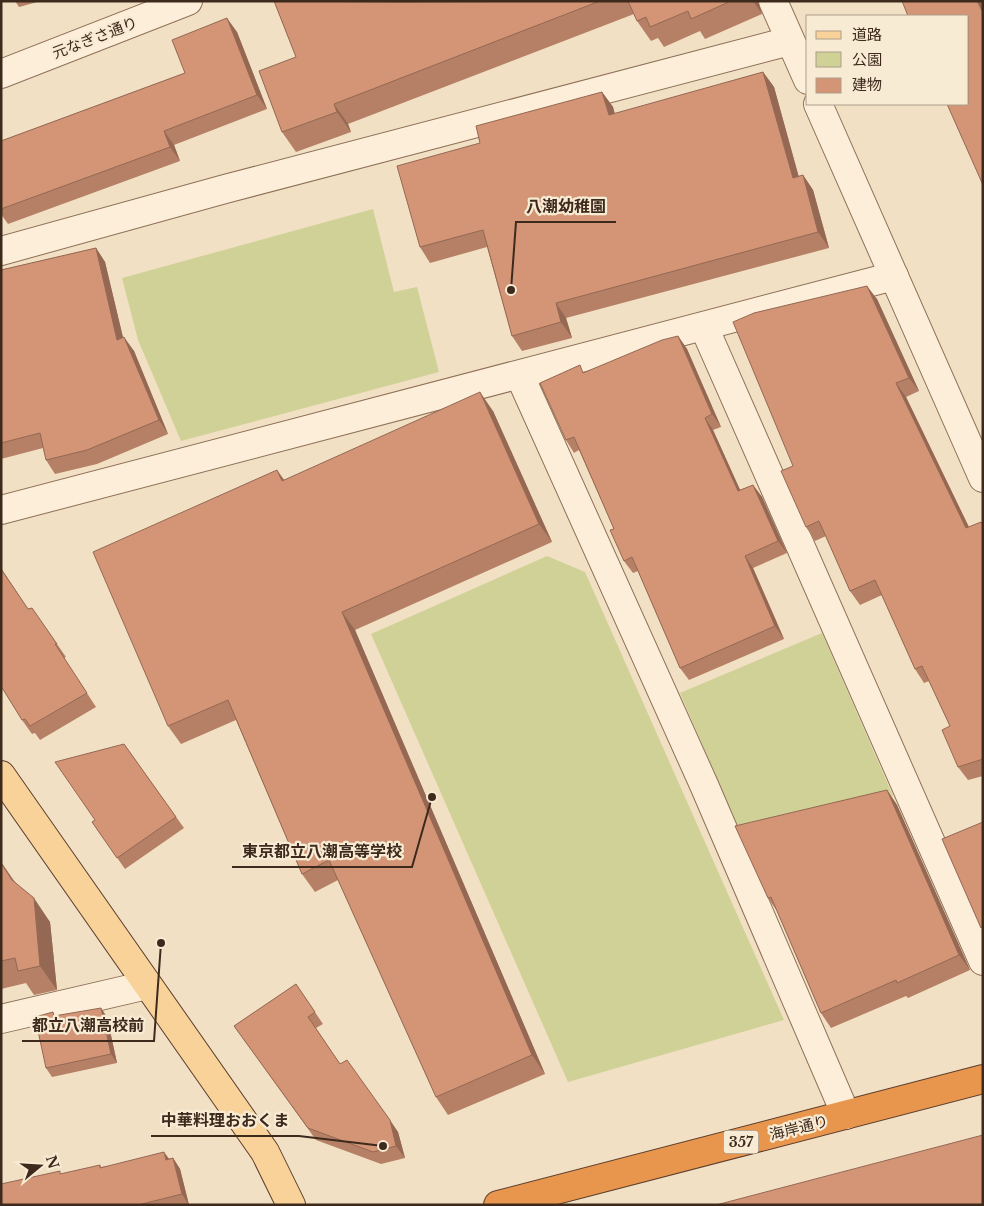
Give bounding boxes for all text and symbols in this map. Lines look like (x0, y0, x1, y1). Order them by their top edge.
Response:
street label: 元なぎさ通り (49, 13, 140, 63)
legend (806, 15, 969, 105)
text: 道路 (852, 25, 882, 44)
text: 公園 (852, 50, 882, 69)
text: 建物 (852, 75, 882, 94)
callout: 八潮幼稚園 (516, 191, 616, 222)
text: 八潮幼稚園 (526, 196, 606, 216)
callout: 東京都立八潮高等学校 (232, 836, 412, 867)
text: 東京都立八潮高等学校 (242, 841, 402, 861)
callout: 都立八潮高校前 (22, 1010, 154, 1041)
text: 都立八潮高校前 (32, 1015, 144, 1035)
callout: 中華料理おおくま (151, 1105, 299, 1136)
text: 中華料理おおくま (161, 1110, 289, 1130)
street label: 海岸通り (767, 1111, 830, 1144)
road number: 357 (724, 1130, 758, 1154)
north arrow (15, 1141, 65, 1191)
text: N (42, 1153, 63, 1171)

